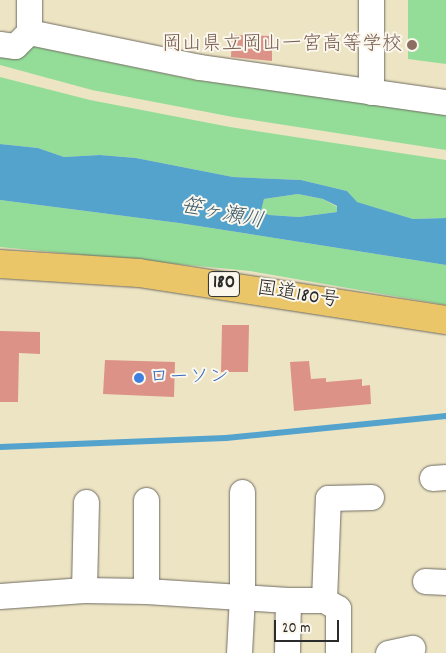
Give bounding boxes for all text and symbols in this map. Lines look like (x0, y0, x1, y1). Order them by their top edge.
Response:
place label: 岡山県立岡山一宮高等学校 (162, 33, 402, 57)
marker: 岡山県立岡山一宮高等学校 (406, 39, 418, 51)
water label: 笹ヶ瀬川 (178, 195, 266, 235)
road number: 180 (208, 268, 240, 300)
street label: 国道180号 (255, 278, 341, 314)
place label: ローソン (149, 366, 229, 390)
marker: ローソン (133, 372, 145, 384)
scale bar (276, 610, 341, 642)
text: 20 m (282, 618, 310, 640)

